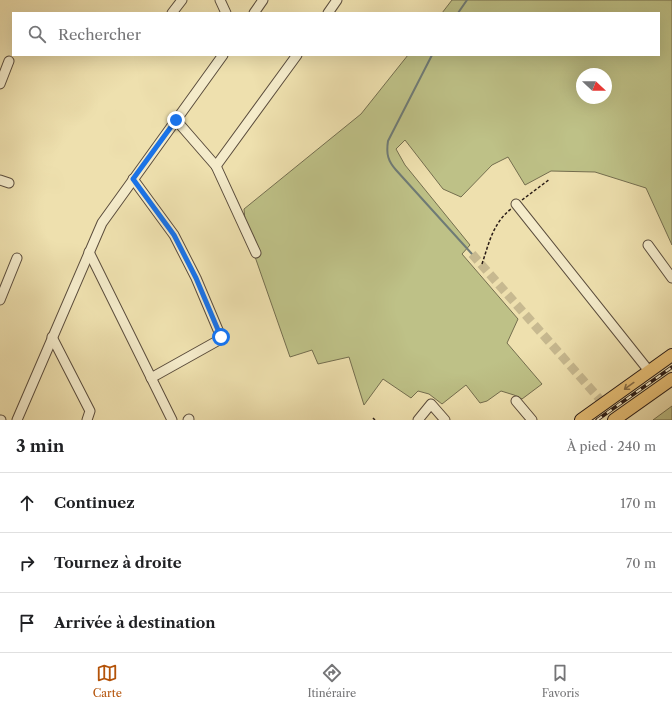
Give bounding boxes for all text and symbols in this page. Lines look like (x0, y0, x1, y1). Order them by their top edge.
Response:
search box (12, 12, 660, 56)
icon: search (26, 23, 48, 45)
text: Rechercher (58, 25, 141, 44)
north arrow (576, 68, 612, 104)
route end (167, 111, 185, 129)
route start (212, 328, 230, 346)
one-way arrow (624, 382, 635, 390)
text: 3 min (16, 436, 65, 456)
text: À pied · 240 m (567, 438, 656, 454)
icon: ahead (16, 492, 38, 514)
text: Continuez (54, 493, 135, 512)
text: 170 m (620, 495, 656, 511)
icon: right (16, 552, 38, 574)
text: Tournez à droite (54, 553, 182, 572)
text: 70 m (626, 555, 656, 571)
icon: arrive (16, 612, 38, 634)
text: Arrivée à destination (54, 613, 216, 632)
tab: Carte (93, 662, 122, 700)
tab: Itinéraire (307, 662, 356, 700)
tab: Favoris (542, 662, 579, 700)

